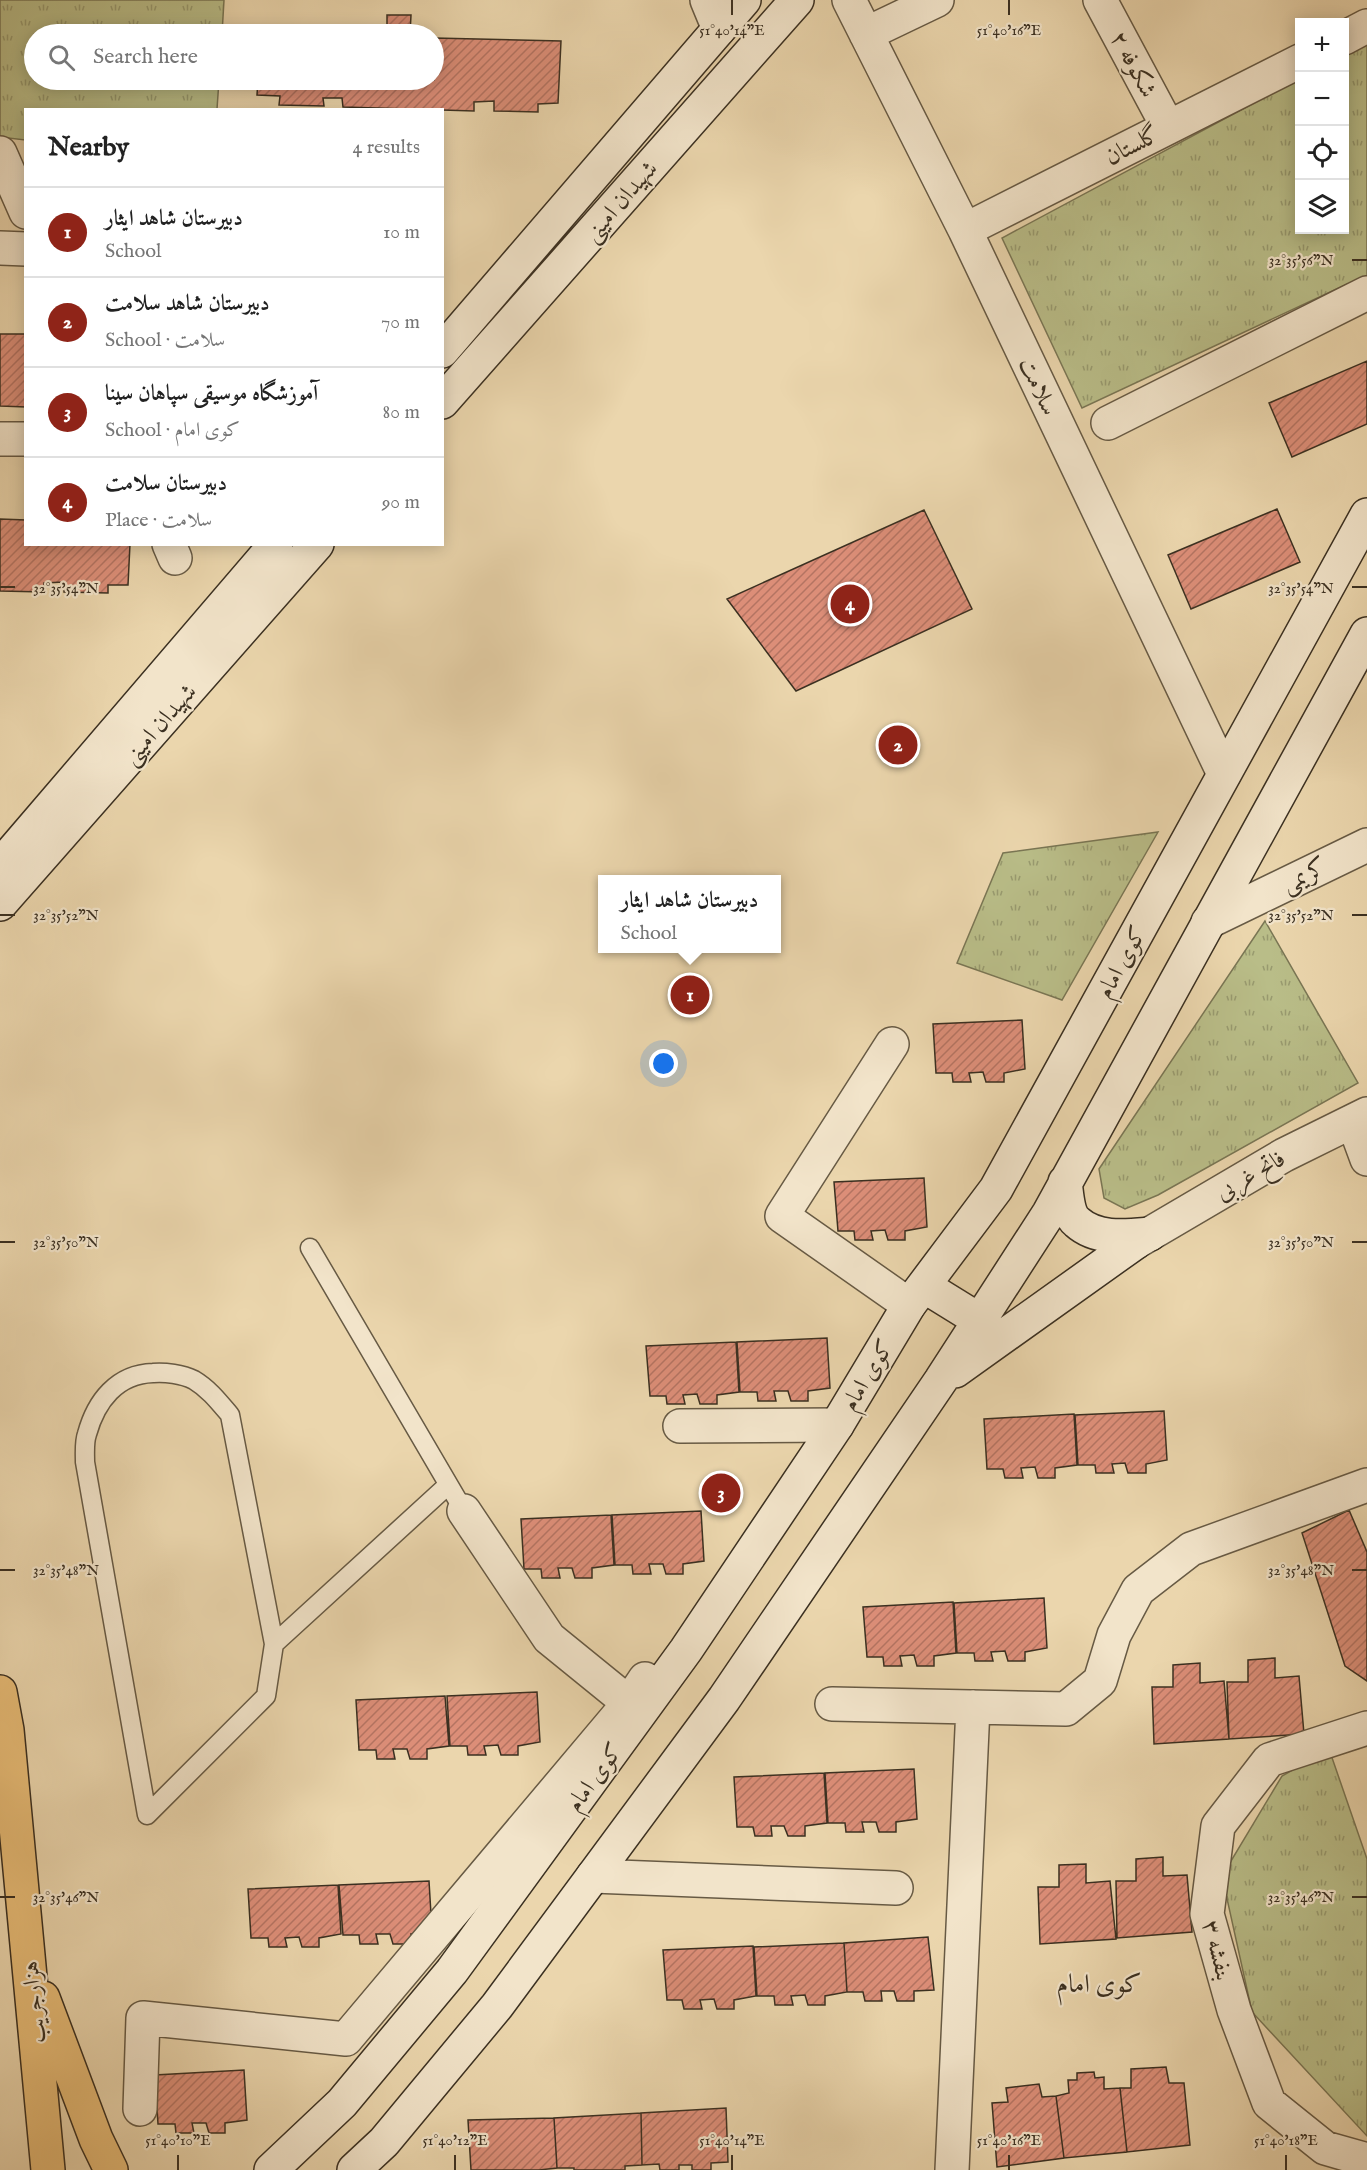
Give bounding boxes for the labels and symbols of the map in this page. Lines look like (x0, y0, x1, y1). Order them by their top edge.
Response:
text: 51°40'14"E (699, 21, 765, 40)
text: 51°40'16"E (977, 21, 1041, 40)
street label: شکوفه ۲ (1102, 26, 1163, 104)
street label: گلستان (1100, 119, 1165, 173)
street label: شهیدان امینی (577, 155, 665, 249)
text: 32°35'56"N (1269, 251, 1333, 270)
street label: سلامت (1011, 353, 1065, 421)
text: 32°35'54"N (33, 579, 99, 598)
text: 32°35'54"N (1268, 579, 1334, 598)
pin: 4 (830, 582, 870, 626)
street label: شهیدان امینی (116, 678, 204, 772)
pin: 2 (878, 722, 918, 768)
street label: کریمی (1277, 852, 1332, 901)
text: 32°35'52"N (33, 906, 99, 925)
text: 32°35'52"N (1268, 906, 1334, 925)
street label: کوی امام (1090, 921, 1158, 1007)
pin: 1 (670, 972, 710, 1018)
your location (649, 1049, 678, 1078)
street label: فاتح غربی (1210, 1144, 1293, 1211)
text: 32°35'50"N (33, 1233, 99, 1252)
text: 32°35'50"N (1268, 1233, 1334, 1252)
street label: کوی امام (835, 1334, 905, 1419)
pin: 3 (702, 1470, 740, 1516)
text: 32°35'48"N (33, 1561, 99, 1580)
text: 32°35'48"N (1268, 1561, 1334, 1580)
street label: کوی امام (560, 1737, 634, 1821)
text: 32°35'46"N (33, 1888, 99, 1907)
text: 32°35'46"N (1268, 1888, 1334, 1907)
street label: بنفشه ۳ (1194, 1917, 1239, 1984)
street label: هزارجریب (15, 1959, 54, 2044)
district label: کوی امام (1056, 1968, 1142, 2006)
text: 51°40'10"E (145, 2131, 211, 2150)
text: 51°40'12"E (422, 2131, 488, 2150)
text: 51°40'14"E (699, 2131, 765, 2150)
text: 51°40'16"E (977, 2131, 1041, 2150)
text: 51°40'18"E (1254, 2131, 1318, 2150)

